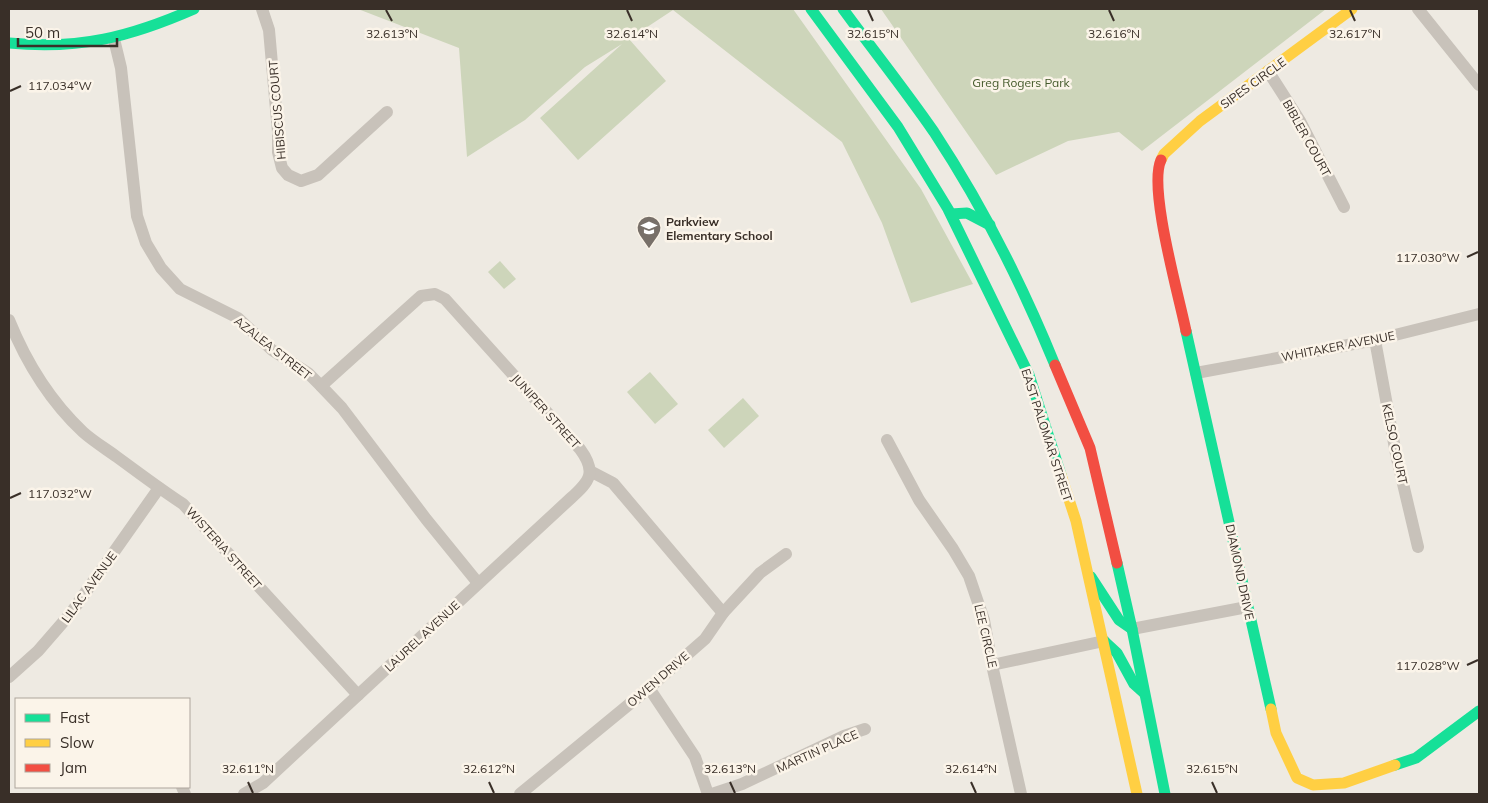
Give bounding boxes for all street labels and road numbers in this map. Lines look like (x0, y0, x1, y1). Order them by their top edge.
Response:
street label: SIPES CIRCLE (1217, 54, 1289, 112)
street label: HIBISCUS COURT (265, 59, 289, 160)
street label: BIBLER COURT (1280, 97, 1335, 180)
street label: AZALEA STREET (231, 313, 315, 383)
street label: WHITAKER AVENUE (1280, 328, 1396, 364)
street label: EAST PALOMAR STREET (1018, 367, 1076, 504)
street label: JUNIPER STREET (509, 371, 584, 452)
street label: KELSO COURT (1379, 402, 1411, 486)
street label: WISTERIA STREET (183, 504, 265, 593)
street label: DIAMOND DRIVE (1223, 523, 1257, 621)
street label: LILAC AVENUE (58, 548, 120, 626)
street label: LAUREL AVENUE (381, 597, 463, 675)
street label: LEE CIRCLE (971, 603, 1001, 669)
street label: OWEN DRIVE (624, 648, 692, 710)
street label: MARTIN PLACE (774, 726, 860, 776)

